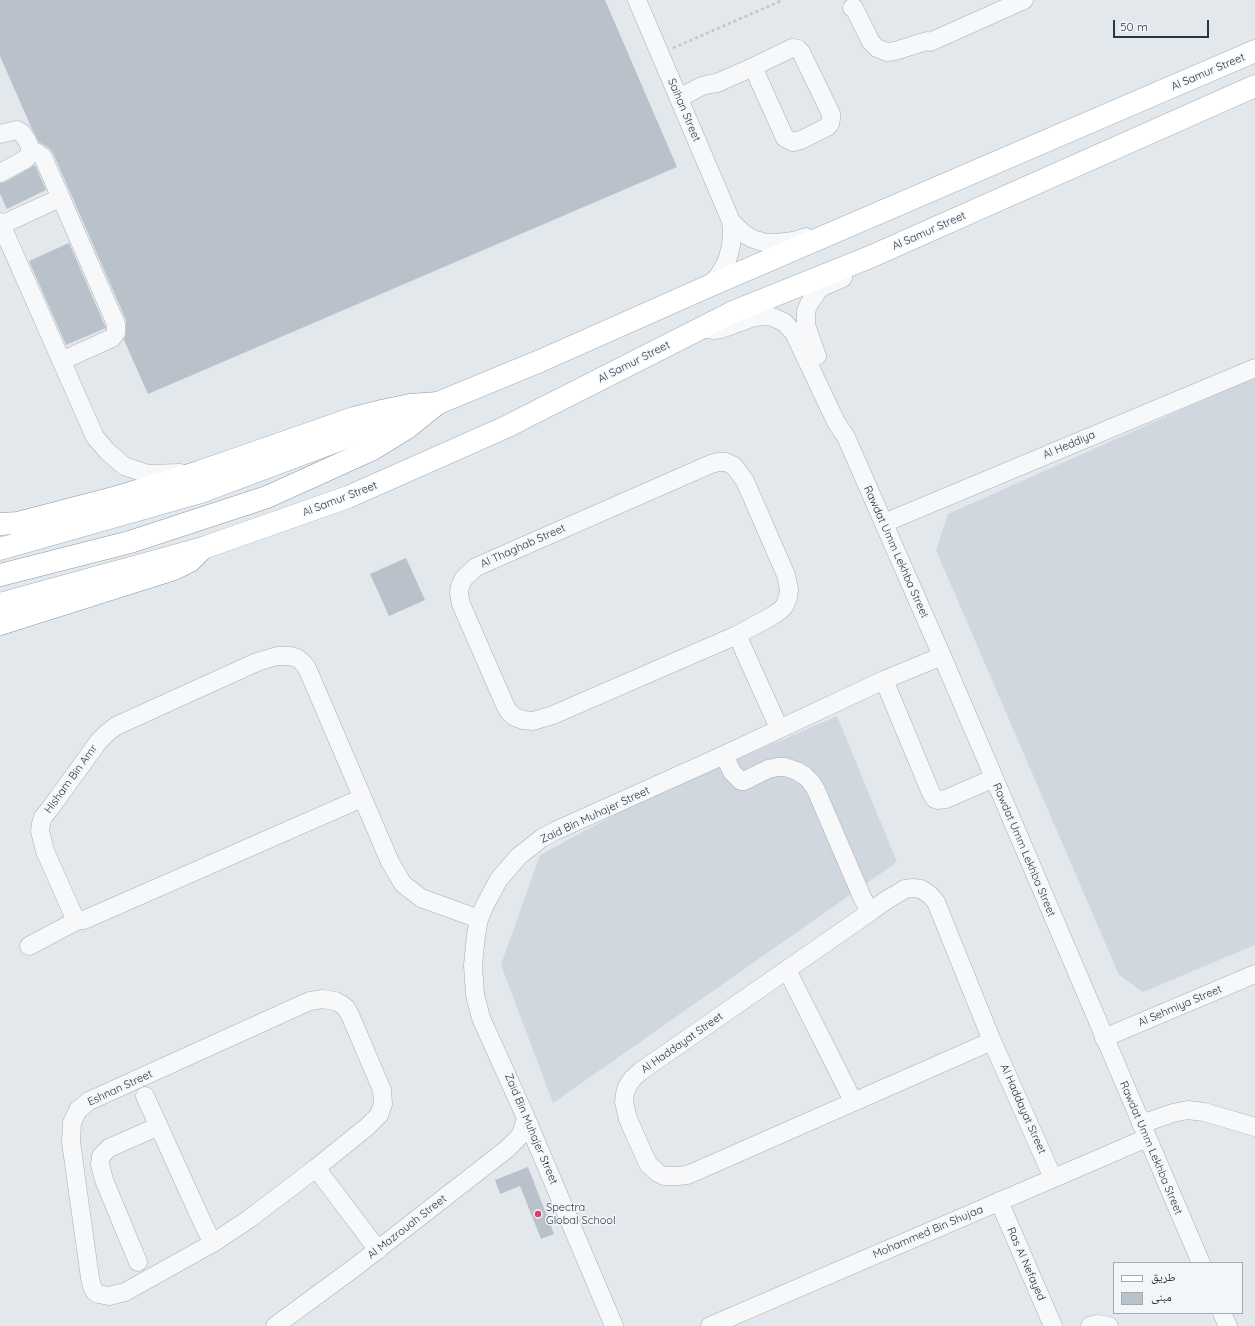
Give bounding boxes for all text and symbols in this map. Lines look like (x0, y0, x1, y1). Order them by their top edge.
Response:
scale bar (1115, 12, 1211, 38)
text: 50 m (1120, 19, 1148, 34)
street label: Al Samur Street (1169, 50, 1247, 94)
street label: Saihan Street (665, 76, 703, 144)
street label: Al Samur Street (890, 209, 968, 253)
street label: Al Samur Street (596, 338, 672, 386)
street label: Al Heddiya (1041, 428, 1097, 462)
street label: Al Samur Street (301, 479, 379, 519)
street label: Rawdat Umm Lekhba Street (861, 484, 931, 620)
street label: Al Thaghab Street (478, 521, 568, 571)
street label: Hisham Bin Amr (42, 742, 100, 816)
street label: Rawdat Umm Lekhba Street (990, 781, 1058, 919)
street label: Zaid Bin Muhajer Street (538, 784, 652, 846)
street label: Al Sehmiya Street (1136, 982, 1224, 1030)
street label: Al Haddayat Street (639, 1010, 725, 1076)
street label: Al Haddayat Street (997, 1062, 1049, 1156)
street label: Eshnan Street (85, 1067, 155, 1109)
street label: Zaid Bin Muhajer Street (502, 1071, 560, 1187)
street label: Rawdat Umm Lekhba Street (1117, 1079, 1185, 1217)
street label: Al Mazrouah Street (365, 1192, 449, 1262)
place label: Spectra Global School (546, 1201, 616, 1227)
street label: Mohammed Bin Shujaa (871, 1203, 985, 1261)
marker: Spectra Global School (533, 1209, 543, 1219)
street label: Ras Al Nefayed (1004, 1225, 1048, 1303)
legend (1113, 1262, 1243, 1314)
text: طريق (1151, 1269, 1176, 1284)
text: مبنى (1151, 1289, 1172, 1304)

